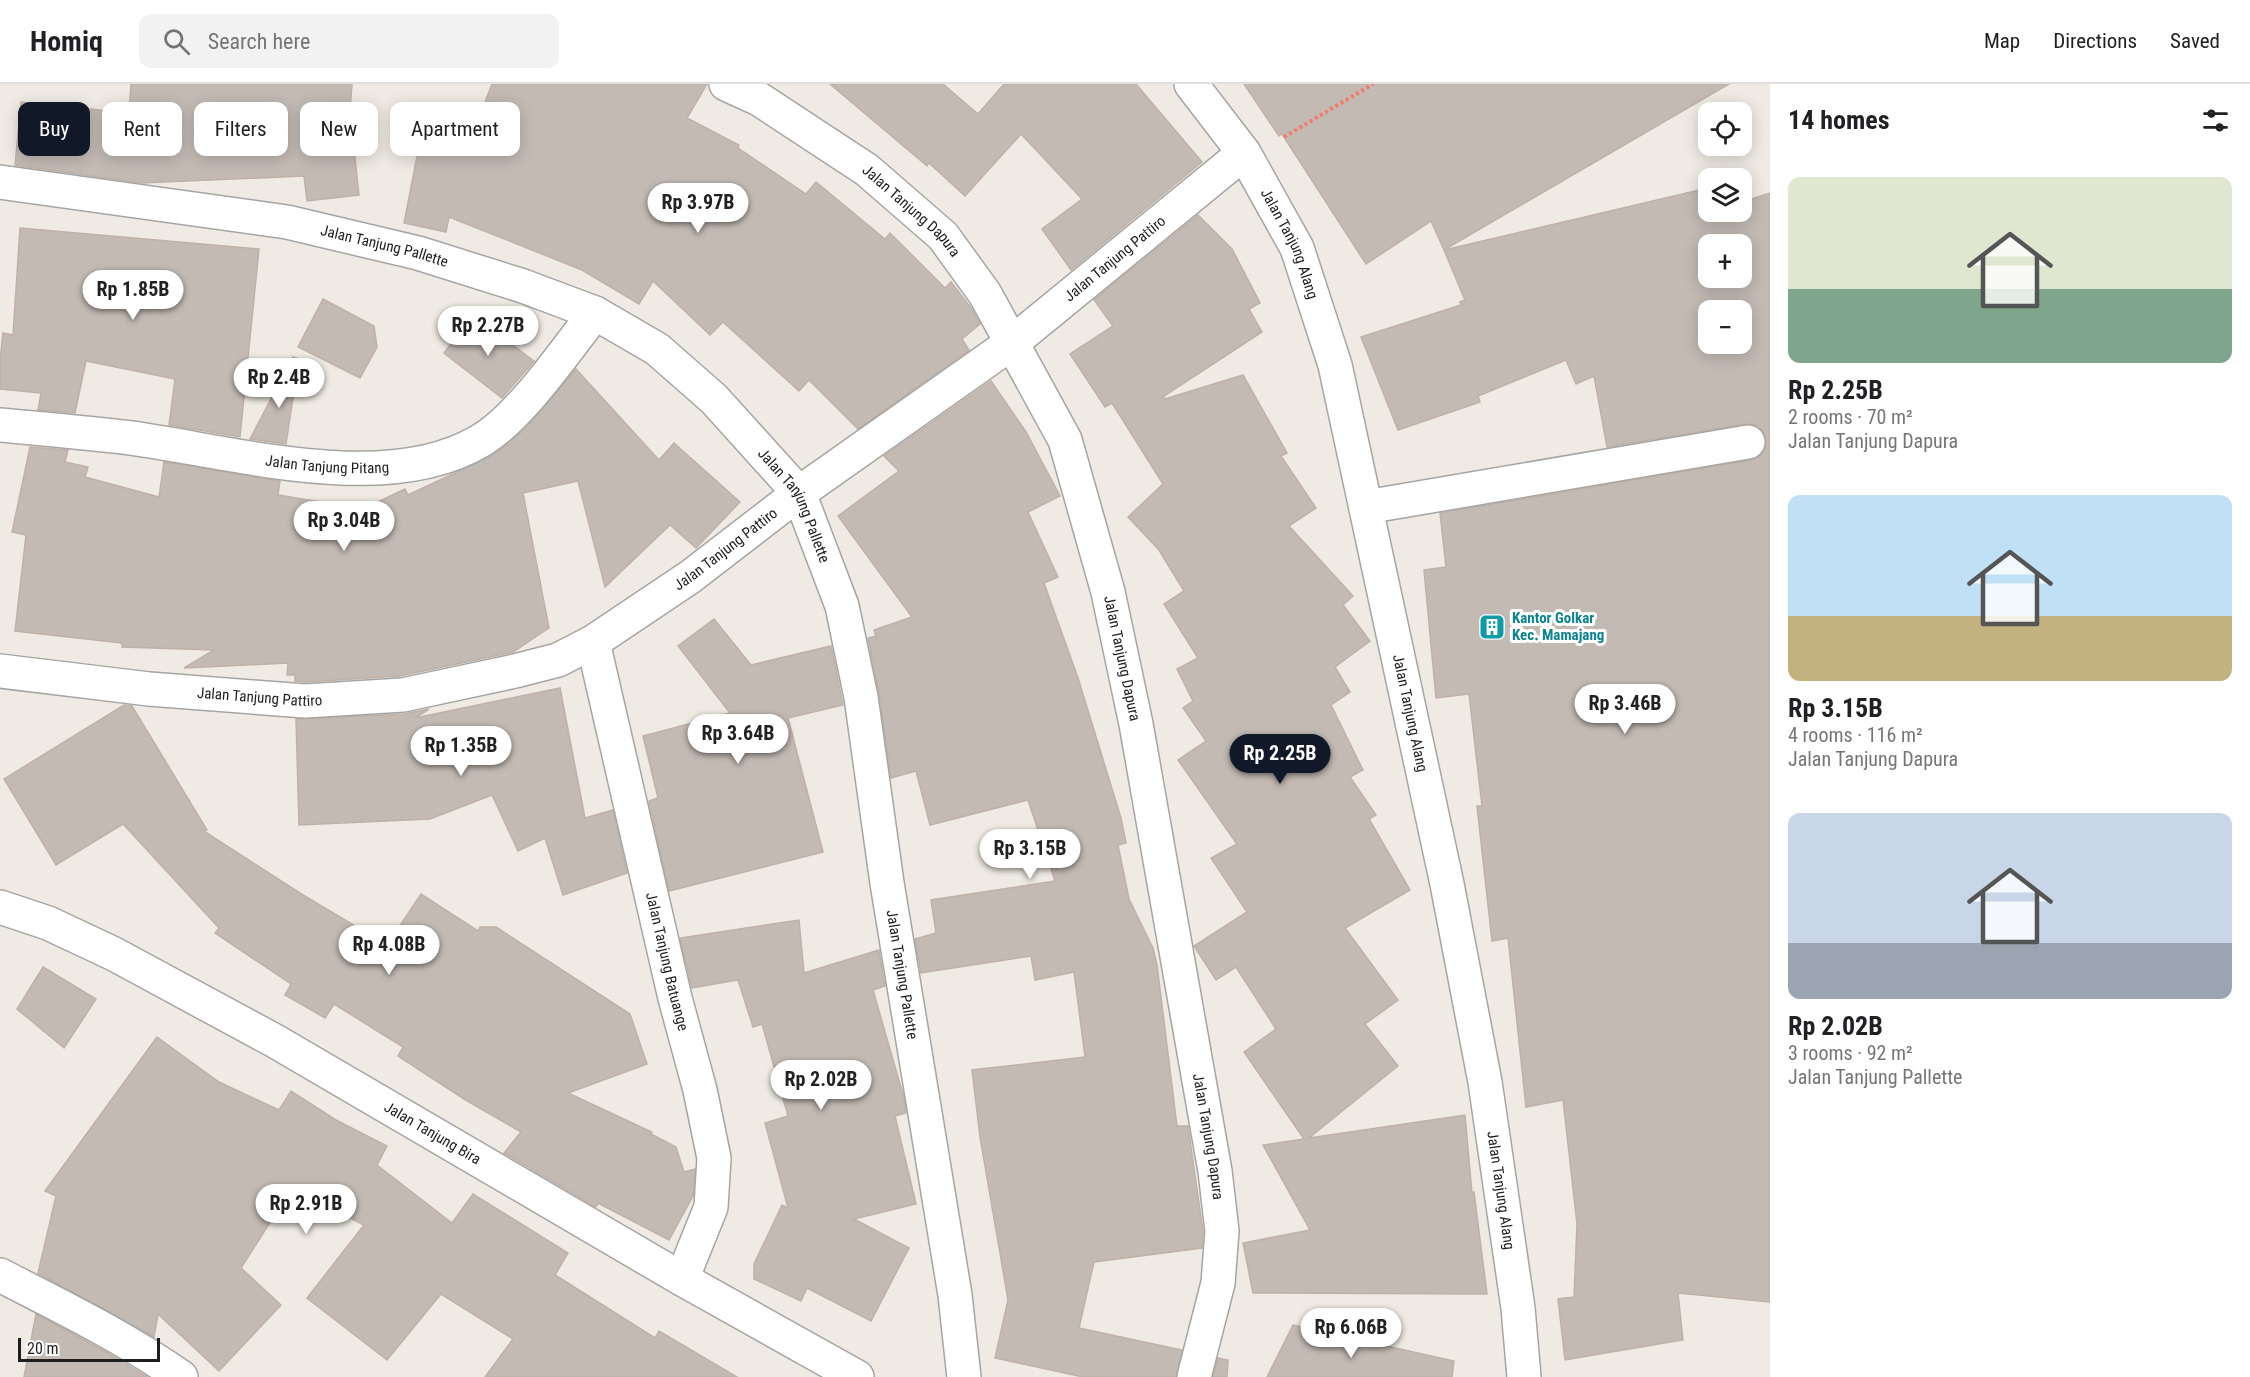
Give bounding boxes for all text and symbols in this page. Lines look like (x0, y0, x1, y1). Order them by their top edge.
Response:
search box (139, 14, 559, 68)
text: Homiq (30, 25, 103, 58)
icon: search (160, 25, 193, 58)
text: Search here (208, 29, 310, 54)
text: Map (1984, 29, 2020, 53)
text: Directions (2053, 29, 2137, 53)
text: Saved (2170, 29, 2220, 53)
chip: Buy (18, 102, 90, 156)
chip: Rent (102, 102, 182, 156)
chip: Filters (194, 102, 288, 156)
chip: New (300, 102, 378, 156)
chip: Apartment (390, 102, 520, 156)
map controls (1698, 102, 1752, 354)
button: locate (1698, 102, 1752, 156)
icon: filters (2199, 104, 2232, 137)
text: 14 homes (1788, 105, 1890, 135)
street label: Jalan Tanjung Dapura (859, 161, 964, 260)
button: layers (1698, 168, 1752, 222)
pin: Rp 3.97B (636, 183, 760, 234)
street label: Jalan Tanjung Alang (1257, 185, 1322, 301)
text: Rp 3.97B (662, 190, 734, 214)
street label: Jalan Tanjung Pattiro (1061, 212, 1169, 305)
icon: home (1956, 216, 2064, 324)
street label: Jalan Tanjung Pallette (319, 221, 450, 271)
button: + (1698, 234, 1752, 288)
pin: Rp 1.85B (71, 270, 195, 321)
text: Rp 1.85B (97, 277, 169, 301)
button: − (1698, 300, 1752, 354)
pin: Rp 2.27B (426, 306, 550, 357)
text: Rp 2.27B (452, 313, 524, 337)
pin: Rp 2.4B (224, 358, 334, 409)
text: Rp 2.4B (248, 365, 310, 389)
text: Rp 2.25B (1788, 375, 1883, 405)
text: 2 rooms · 70 m² (1788, 405, 1913, 429)
text: Jalan Tanjung Dapura (1788, 429, 1958, 453)
street label: Jalan Tanjung Pallette (754, 445, 834, 565)
street label: Jalan Tanjung Pitang (264, 452, 390, 477)
pin: Rp 3.04B (282, 501, 406, 552)
street label: Jalan Tanjung Pattiro (670, 504, 781, 594)
text: Rp 3.04B (308, 508, 380, 532)
icon: home (1956, 534, 2064, 642)
street label: Jalan Tanjung Dapura (1100, 594, 1144, 723)
place label: Kantor Golkar Kec. Mamajang (1512, 609, 1604, 644)
building icon: Kantor Golkar Kec. Mamajang (1477, 612, 1507, 642)
street label: Jalan Tanjung Alang (1389, 653, 1432, 774)
street label: Jalan Tanjung Pattiro (196, 684, 323, 710)
pin: Rp 3.46B (1563, 684, 1687, 735)
text: Rp 3.46B (1589, 691, 1661, 715)
text: Rp 3.15B (1788, 693, 1883, 723)
pin: Rp 3.64B (676, 714, 800, 765)
text: Rp 3.64B (702, 721, 774, 745)
text: 4 rooms · 116 m² (1788, 723, 1923, 747)
pin: Rp 1.35B (399, 726, 523, 777)
text: Rp 1.35B (425, 733, 497, 757)
pin: Rp 2.25B (1218, 734, 1342, 785)
text: Rp 2.25B (1244, 741, 1316, 765)
text: Jalan Tanjung Dapura (1788, 747, 1958, 771)
pin: Rp 3.15B (968, 829, 1092, 880)
text: Rp 3.15B (994, 836, 1066, 860)
icon: home (1956, 852, 2064, 960)
street label: Jalan Tanjung Batuange (642, 891, 692, 1033)
street label: Jalan Tanjung Pallette (883, 908, 922, 1041)
pin: Rp 4.08B (327, 925, 451, 976)
text: Rp 4.08B (353, 932, 425, 956)
text: Rp 2.02B (1788, 1011, 1883, 1041)
text: 3 rooms · 92 m² (1788, 1041, 1913, 1065)
pin: Rp 2.02B (759, 1060, 883, 1111)
text: Jalan Tanjung Pallette (1788, 1065, 1963, 1089)
text: Rp 2.02B (785, 1067, 857, 1091)
street label: Jalan Tanjung Dapura (1189, 1072, 1227, 1201)
street label: Jalan Tanjung Bira (381, 1098, 484, 1168)
street label: Jalan Tanjung Alang (1483, 1130, 1518, 1251)
pin: Rp 2.91B (244, 1184, 368, 1235)
text: Rp 2.91B (270, 1191, 342, 1215)
pin: Rp 6.06B (1289, 1308, 1413, 1359)
text: Rp 6.06B (1315, 1315, 1387, 1339)
scale bar (18, 1335, 160, 1362)
text: 20 m (27, 1339, 59, 1358)

